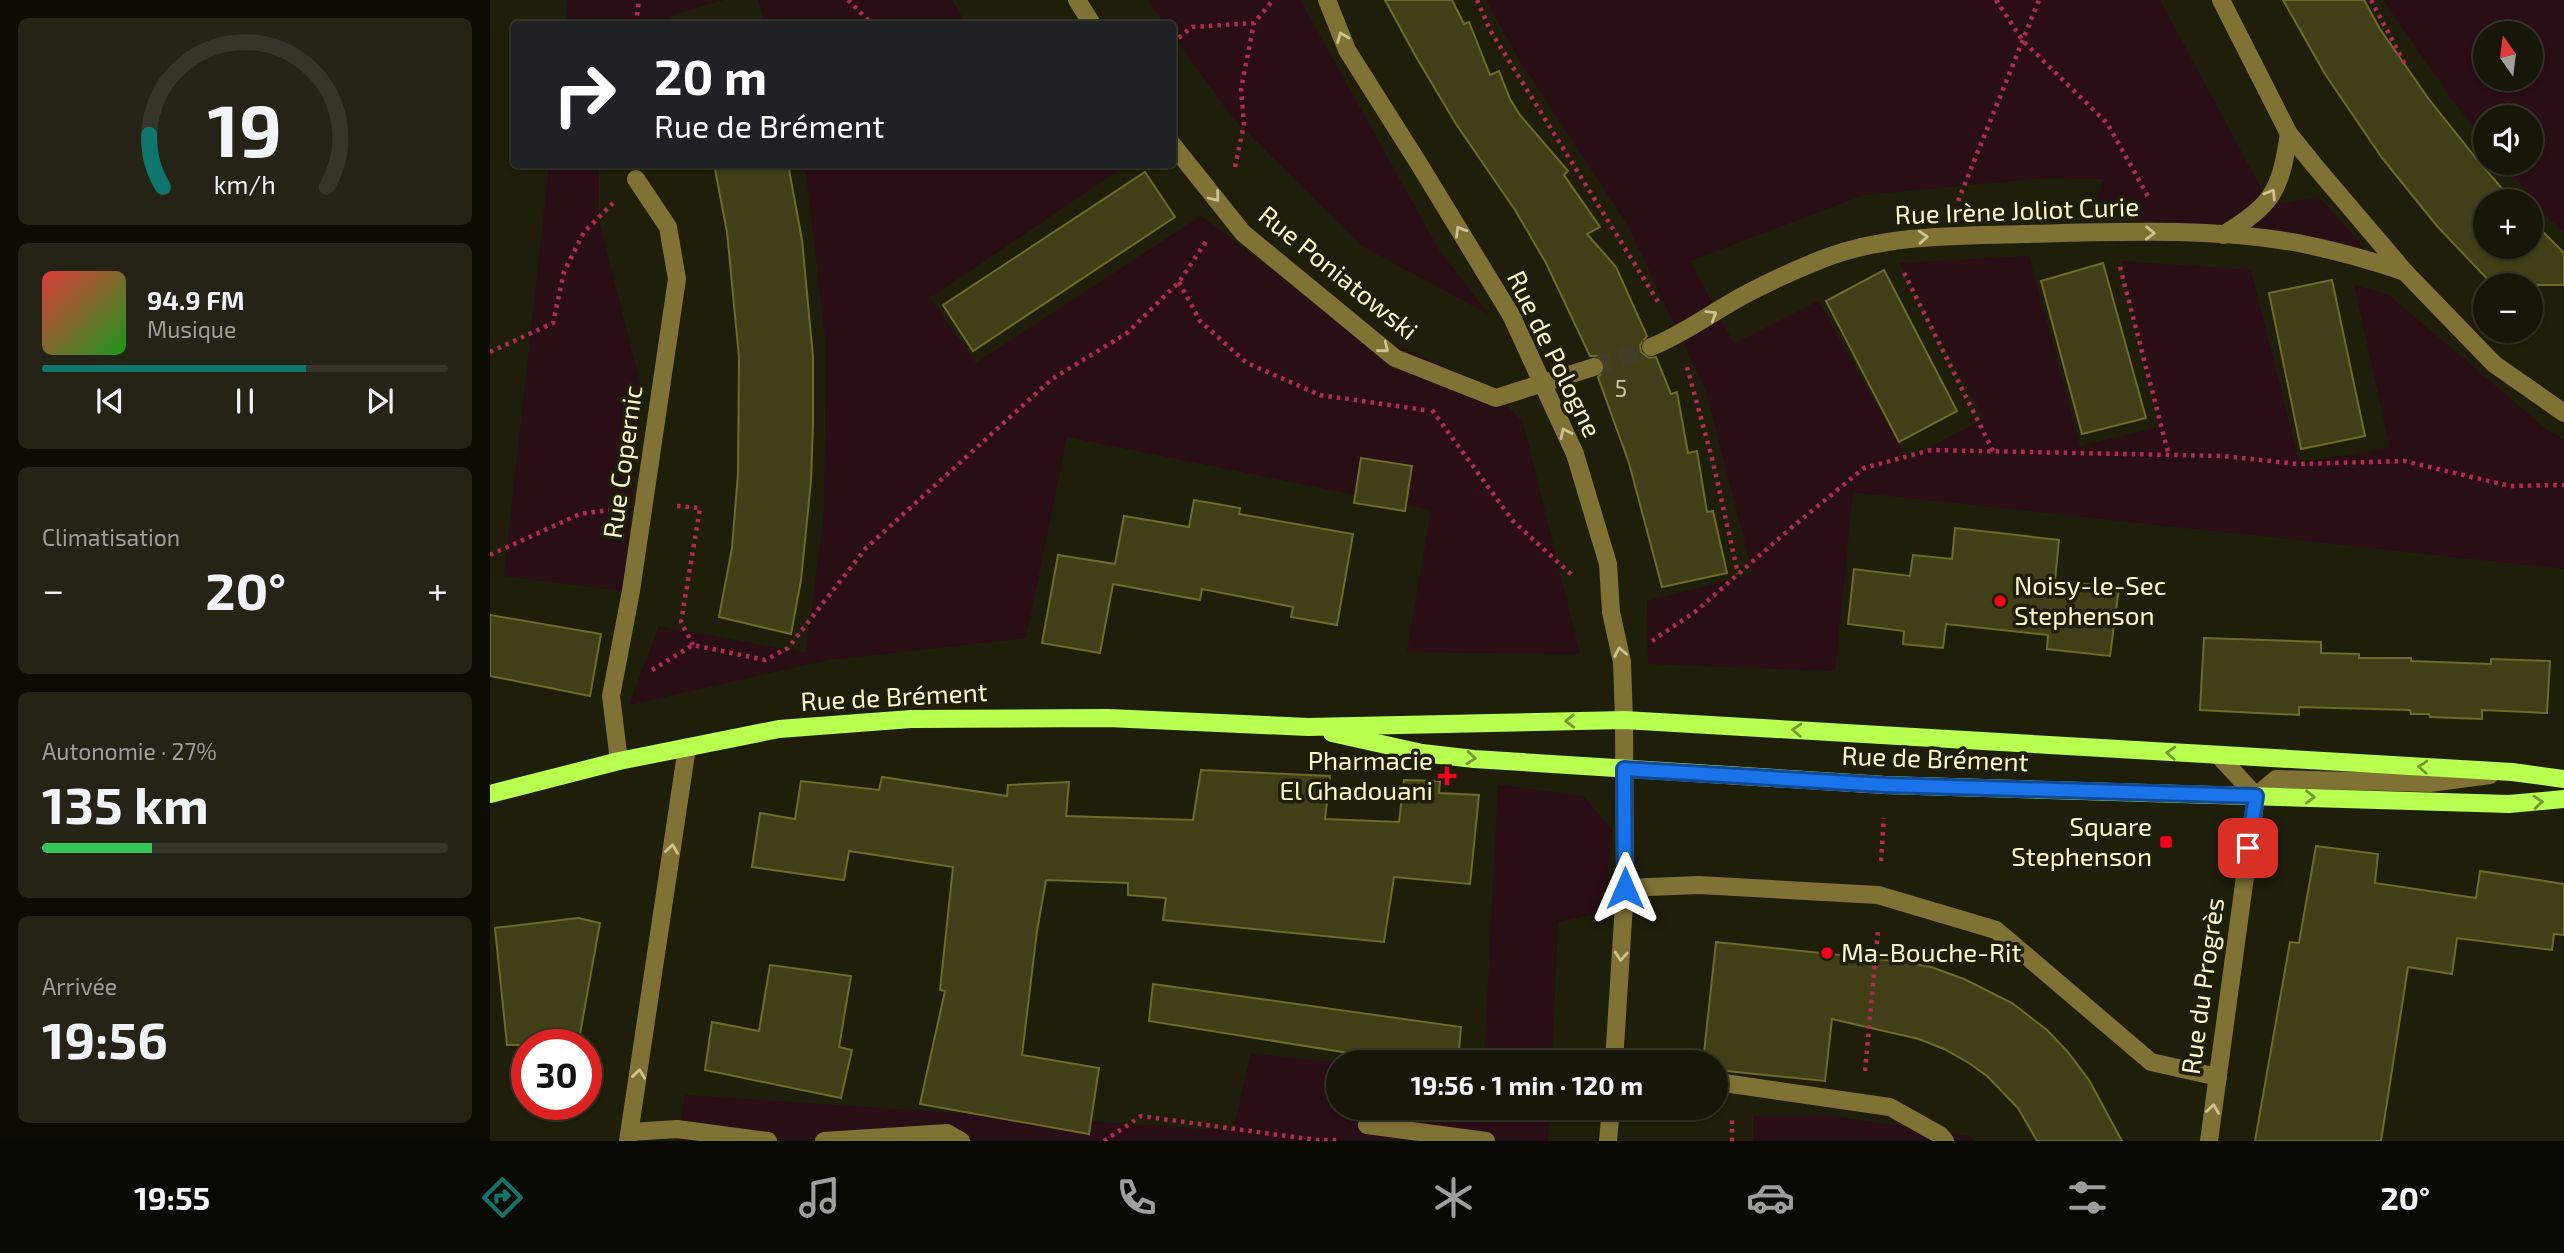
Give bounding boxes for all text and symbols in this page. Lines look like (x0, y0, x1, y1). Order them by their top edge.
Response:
north arrow (2473, 21, 2543, 91)
map controls (2473, 21, 2543, 343)
one-way arrow (1336, 32, 1350, 44)
text: 20 m (654, 46, 767, 105)
icon: right (539, 49, 630, 140)
text: 19 (208, 85, 282, 173)
button: sound (2473, 105, 2543, 175)
text: Rue de Brément (654, 106, 884, 144)
text: km/h (214, 169, 276, 199)
one-way arrow (2263, 189, 2276, 202)
button: + (2473, 189, 2543, 259)
one-way arrow (1206, 190, 1219, 202)
street label: Rue Irène Joliot Curie (1894, 190, 2140, 229)
street label: Rue Poniatowski (1253, 198, 1425, 345)
one-way arrow (2145, 225, 2156, 241)
one-way arrow (1456, 226, 1469, 239)
one-way arrow (1917, 230, 1928, 245)
street label: Rue de Pologne (1502, 265, 1609, 442)
button: − (2473, 273, 2543, 343)
text: 94.9 FM (147, 284, 244, 315)
one-way arrow (1704, 311, 1717, 324)
text: Musique (147, 315, 236, 343)
one-way arrow (1375, 340, 1388, 352)
house number: 5 (1615, 374, 1627, 402)
icon: previous (91, 382, 129, 420)
icon: pause (226, 382, 264, 420)
icon: next (361, 382, 399, 420)
street label: Rue Copernic (595, 383, 648, 540)
one-way arrow (1559, 428, 1573, 440)
text: Climatisation (42, 523, 180, 551)
text: 20° (205, 558, 286, 620)
text: − (42, 566, 64, 612)
text: + (427, 566, 448, 612)
place label: Noisy-le-Sec Stephenson (2014, 569, 2166, 630)
marker: Noisy-le-Sec Stephenson (1992, 593, 2008, 609)
one-way arrow (1613, 646, 1628, 658)
street label: Rue de Brément (800, 675, 988, 716)
one-way arrow (1564, 713, 1575, 728)
one-way arrow (1792, 723, 1803, 738)
text: Autonomie · 27% (42, 737, 217, 765)
street label: Rue de Brément (1841, 739, 2029, 776)
place label: Pharmacie El Ghadouani (1280, 744, 1433, 805)
one-way arrow (2165, 746, 2176, 761)
one-way arrow (1466, 751, 1477, 766)
one-way arrow (2417, 760, 2428, 775)
marker: Pharmacie El Ghadouani (1439, 768, 1455, 784)
text: 135 km (42, 772, 209, 834)
one-way arrow (2305, 789, 2316, 804)
one-way arrow (2532, 795, 2543, 810)
place label: Square Stephenson (2011, 810, 2152, 871)
pin (2218, 818, 2278, 878)
icon: arrive (2229, 829, 2267, 867)
marker: Square Stephenson (2158, 834, 2174, 850)
one-way arrow (664, 843, 679, 854)
position arrow (1588, 851, 1662, 925)
street label: Rue du Progrès (2174, 895, 2229, 1076)
place label: Ma-Bouche-Rit (1841, 936, 2021, 967)
marker: Ma-Bouche-Rit (1819, 945, 1835, 961)
one-way arrow (1613, 951, 1628, 962)
text: Arrivée (42, 972, 117, 1000)
text: 19:56 (42, 1007, 168, 1069)
speed limit sign: 30 (511, 1029, 602, 1120)
one-way arrow (631, 1068, 646, 1079)
text: 19:56 · 1 min · 120 m (1411, 1069, 1643, 1100)
one-way arrow (2205, 1103, 2220, 1115)
icon: directions (478, 1173, 527, 1222)
icon: music (795, 1173, 844, 1222)
icon: phone (1112, 1173, 1161, 1222)
icon: climate (1429, 1173, 1478, 1222)
icon: car (1746, 1173, 1795, 1222)
icon: filters (2063, 1173, 2112, 1222)
text: 19:55 (134, 1178, 210, 1216)
text: 20° (2380, 1178, 2430, 1216)

